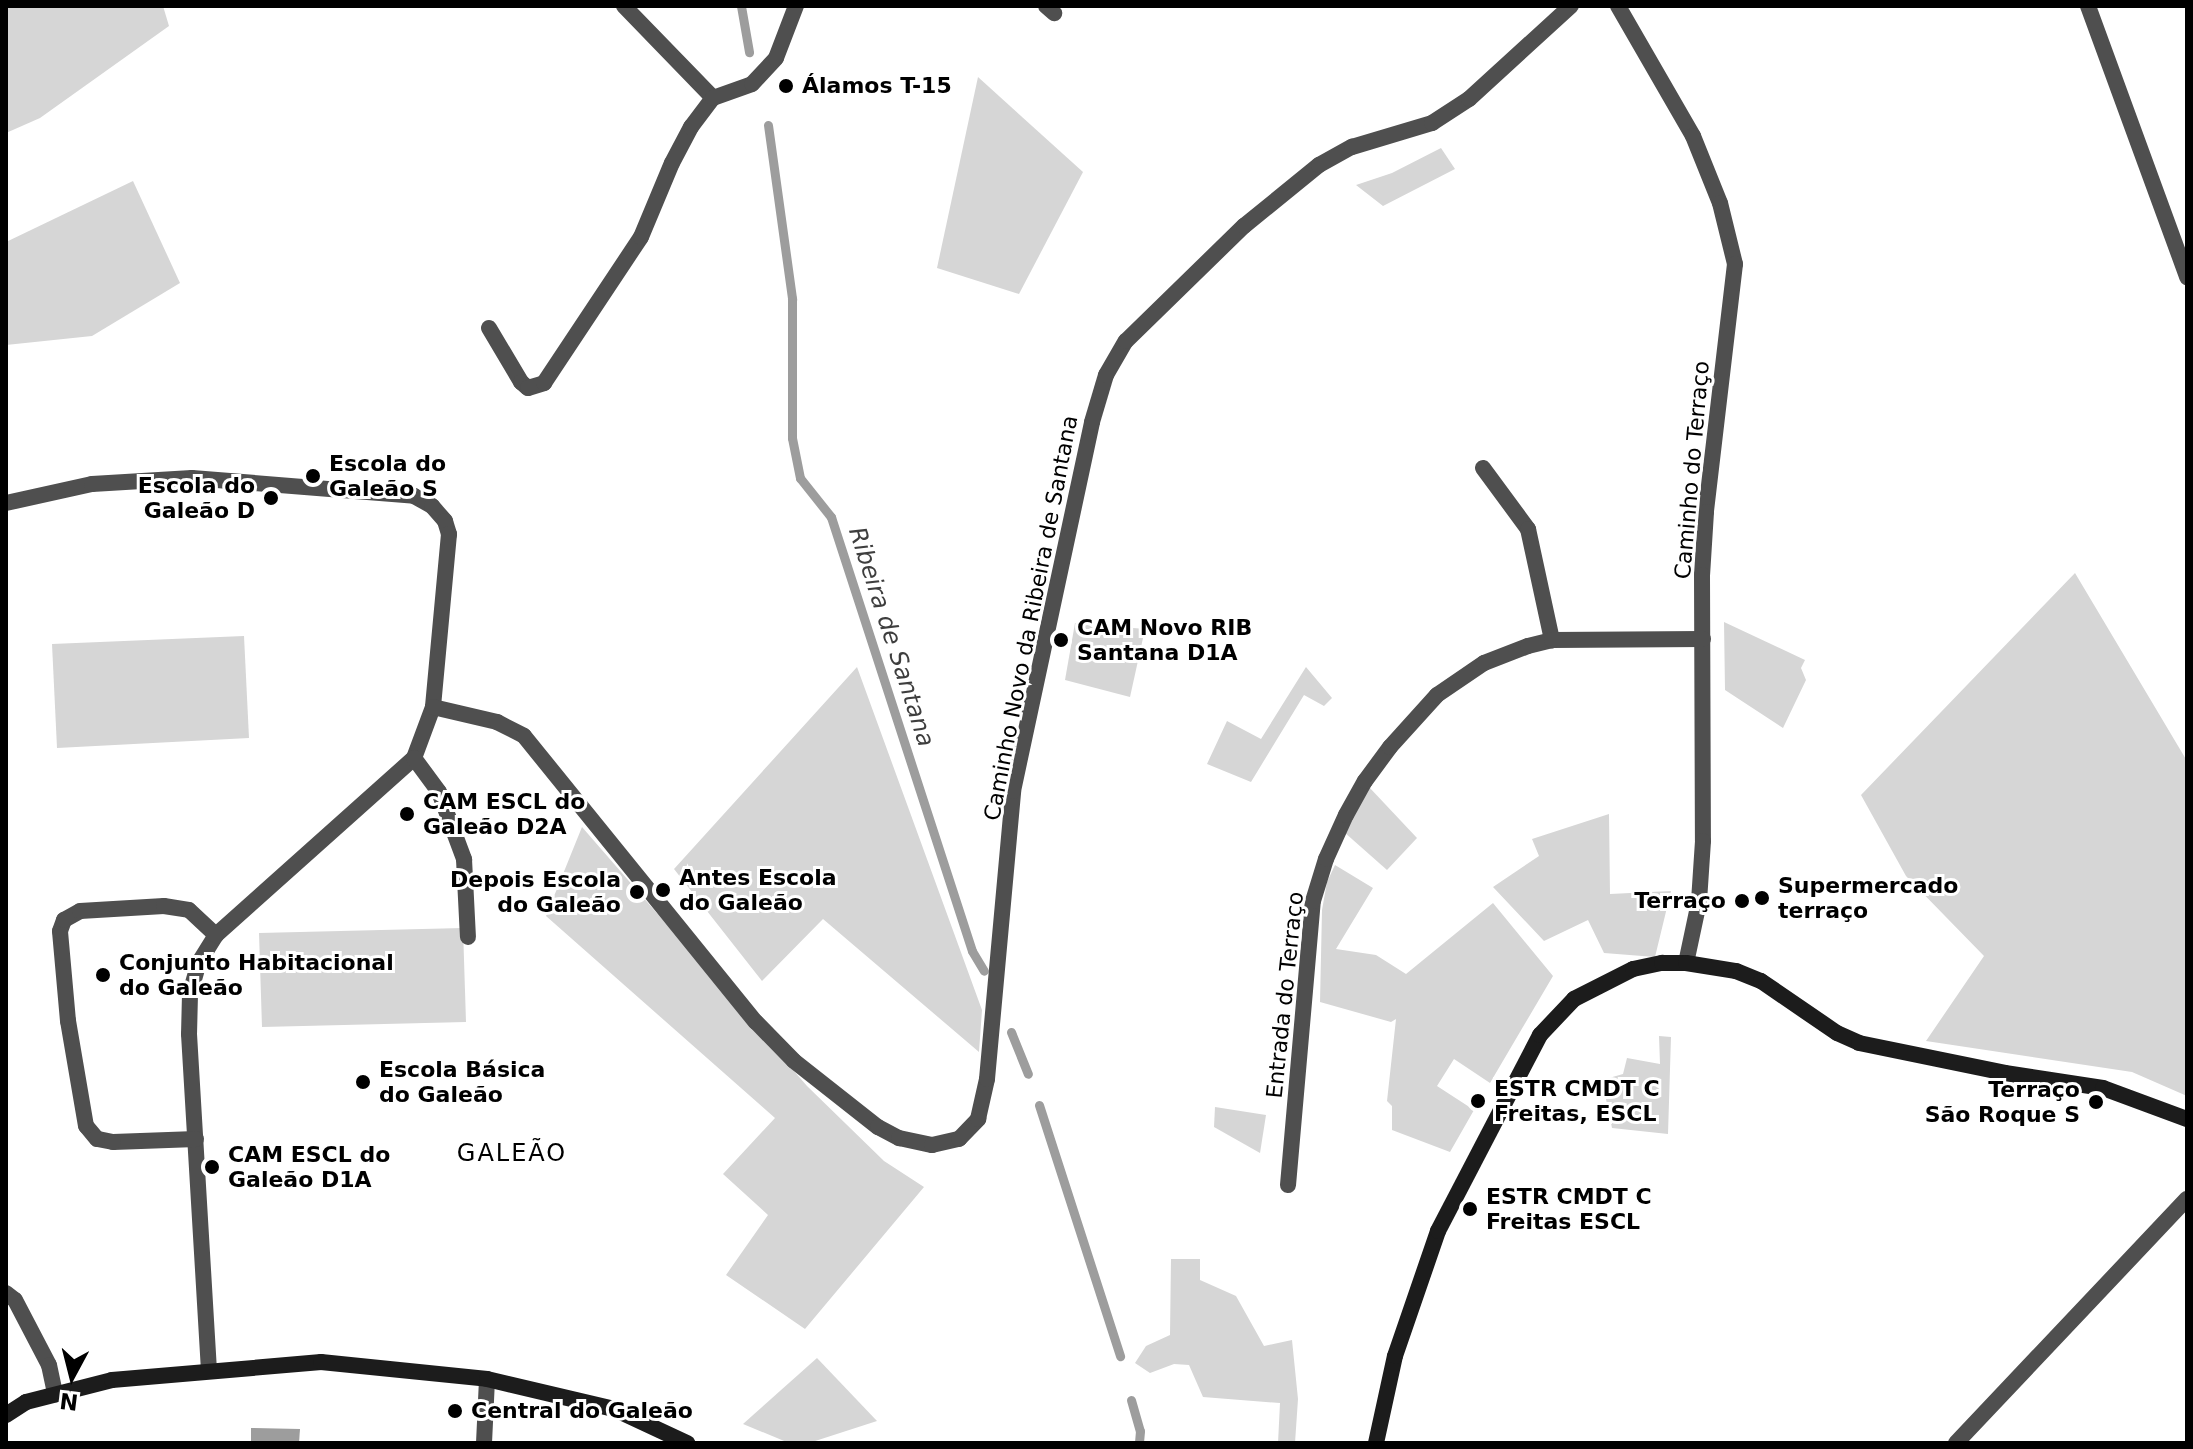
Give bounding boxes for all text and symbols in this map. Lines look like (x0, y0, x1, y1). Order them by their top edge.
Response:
place label: Álamos T-15 (802, 73, 952, 99)
marker: Álamos T-15 (777, 77, 795, 95)
street label: Caminho do Terraço (1669, 360, 1715, 580)
street label: Caminho Novo da Ribeira de Santana (979, 413, 1083, 823)
place label: Escola do Galeão S (329, 450, 446, 502)
marker: Escola do Galeão S (304, 467, 322, 485)
place label: Escola do Galeão D (138, 472, 255, 524)
marker: Escola do Galeão D (262, 489, 280, 507)
water label: Ribeira de Santana (842, 524, 940, 750)
place label: CAM Novo RIB Santana D1A (1077, 614, 1252, 666)
marker: CAM Novo RIB Santana D1A (1052, 631, 1070, 649)
place label: CAM ESCL do Galeão D2A (423, 788, 585, 840)
marker: CAM ESCL do Galeão D2A (398, 805, 416, 823)
place label: Antes Escola do Galeão (679, 864, 837, 916)
place label: Depois Escola do Galeão (450, 866, 621, 918)
place label: Supermercado terraço (1778, 872, 1958, 924)
marker: Antes Escola do Galeão (654, 881, 672, 899)
marker: Depois Escola do Galeão (628, 883, 646, 901)
place label: Terraço (1634, 888, 1726, 914)
marker: Supermercado terraço (1753, 889, 1771, 907)
street label: Entrada do Terraço (1261, 890, 1309, 1100)
marker: Terraço (1733, 892, 1751, 910)
place label: Conjunto Habitacional do Galeão (119, 949, 394, 1000)
marker: Conjunto Habitacional do Galeão (94, 966, 112, 984)
place label: Escola Básica do Galeão (379, 1056, 545, 1108)
marker: Escola Básica do Galeão (354, 1073, 372, 1091)
place label: ESTR CMDT C Freitas, ESCL (1494, 1075, 1660, 1126)
place label: Terraço São Roque S (1925, 1076, 2080, 1128)
marker: ESTR CMDT C Freitas, ESCL (1469, 1092, 1487, 1110)
marker: Terraço São Roque S (2087, 1093, 2105, 1111)
district label: GALEÃO (457, 1140, 567, 1168)
place label: CAM ESCL do Galeão D1A (228, 1141, 390, 1192)
marker: CAM ESCL do Galeão D1A (203, 1158, 221, 1176)
place label: ESTR CMDT C Freitas ESCL (1486, 1183, 1652, 1234)
marker: ESTR CMDT C Freitas ESCL (1461, 1200, 1479, 1218)
north arrow (32, 1337, 112, 1417)
text: N (58, 1388, 80, 1415)
place label: Central do Galeão (471, 1398, 693, 1424)
marker: Central do Galeão (446, 1402, 464, 1420)

